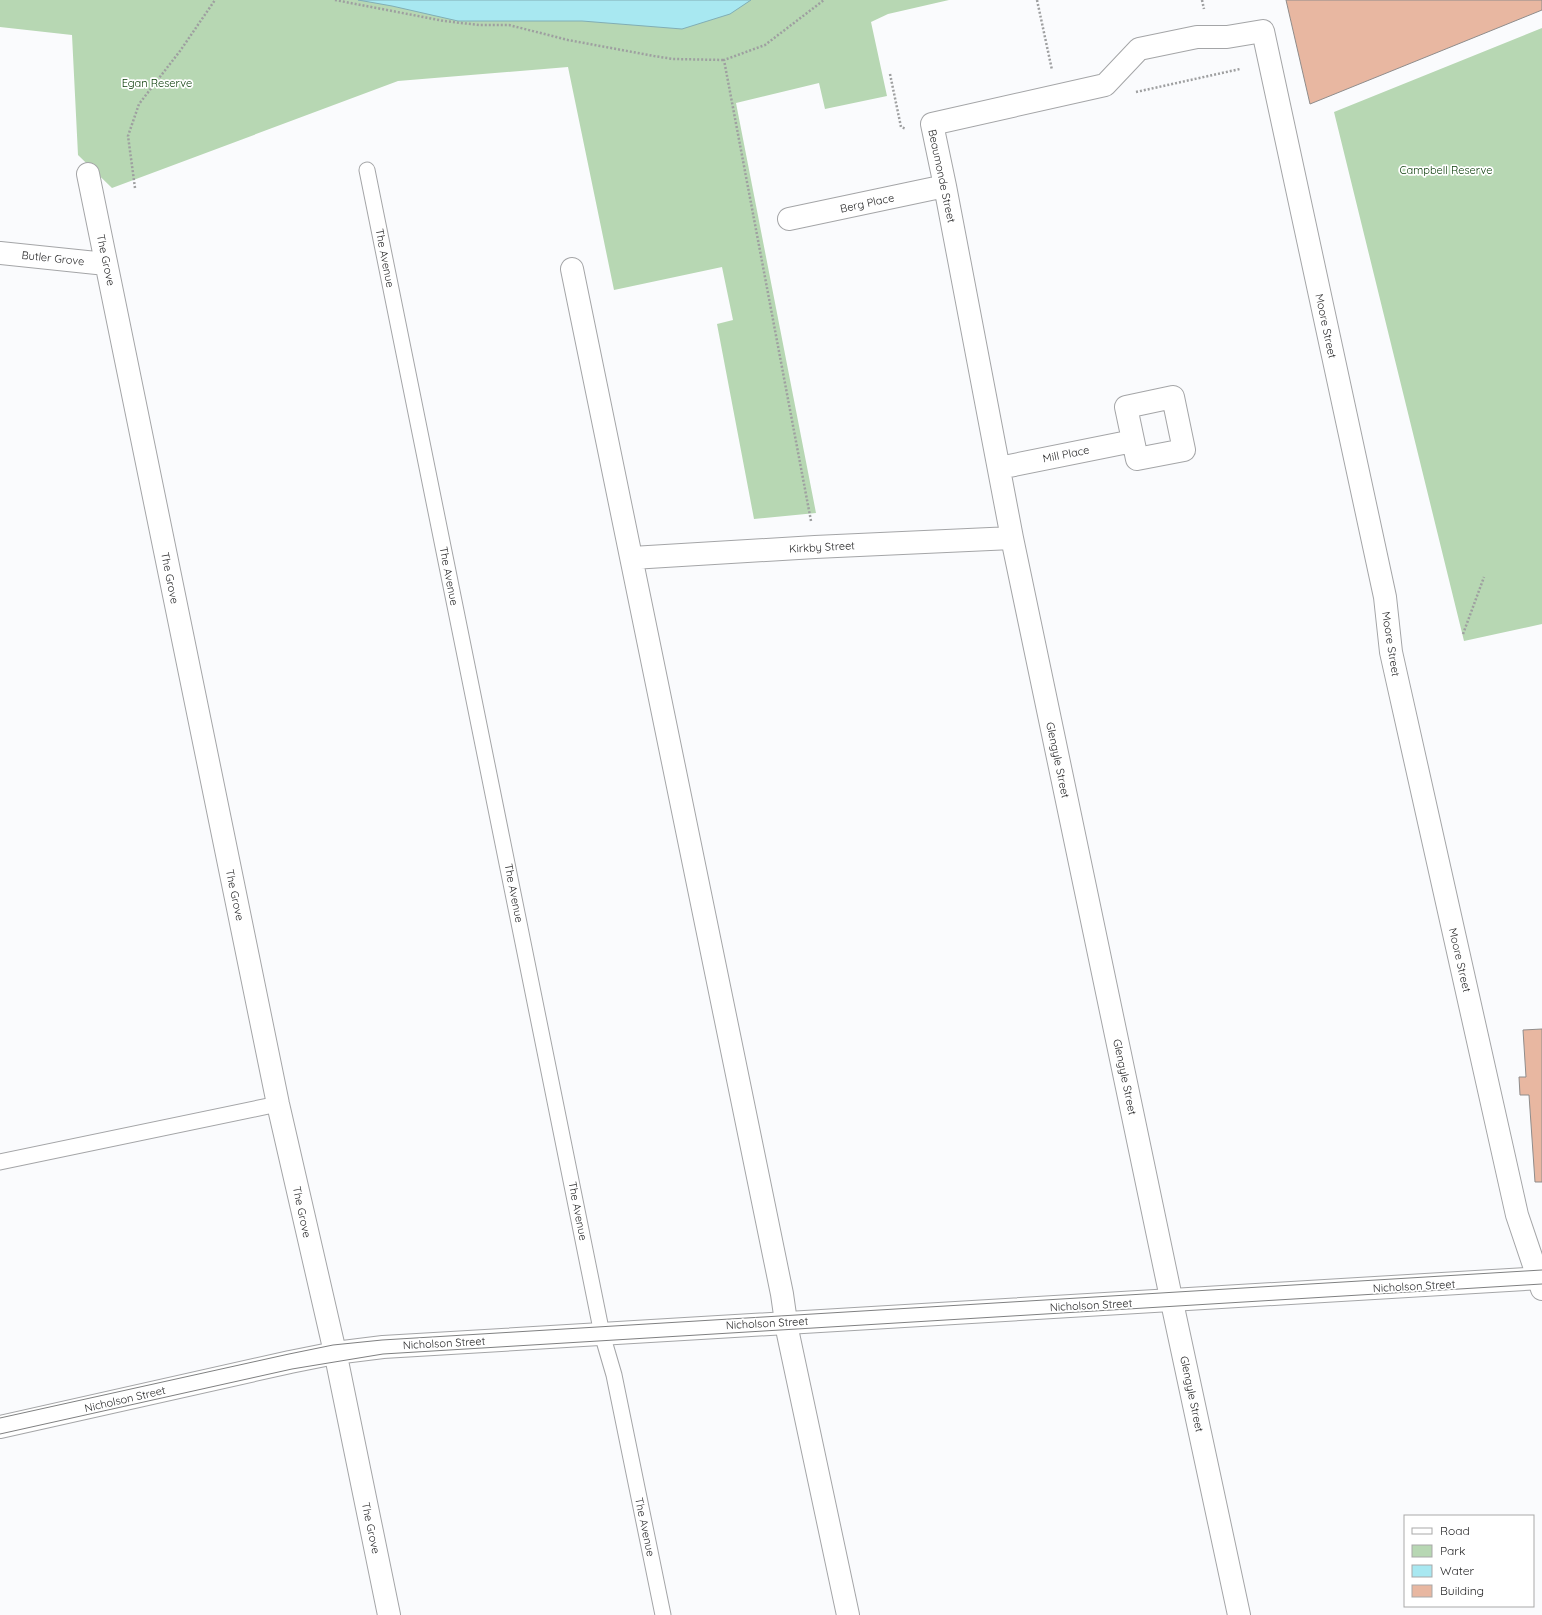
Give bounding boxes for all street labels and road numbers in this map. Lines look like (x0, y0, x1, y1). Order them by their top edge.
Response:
street label: Beaumonde Street (925, 128, 959, 224)
street label: Berg Place (839, 190, 895, 216)
street label: The Avenue (372, 227, 398, 289)
street label: The Grove (94, 233, 118, 287)
street label: Butler Grove (21, 248, 85, 268)
street label: Moore Street (1312, 292, 1340, 360)
street label: Mill Place (1042, 443, 1090, 465)
street label: Kirkby Street (789, 538, 856, 556)
street label: The Avenue (436, 545, 462, 607)
street label: The Grove (158, 551, 182, 605)
street label: Moore Street (1379, 610, 1403, 678)
street label: Glengyle Street (1043, 721, 1073, 800)
street label: The Avenue (501, 862, 527, 924)
street label: The Grove (223, 868, 247, 922)
street label: Moore Street (1446, 926, 1474, 994)
street label: Glengyle Street (1110, 1038, 1140, 1117)
street label: The Avenue (565, 1180, 591, 1242)
street label: The Grove (290, 1185, 314, 1239)
street label: Nicholson Street (1372, 1277, 1456, 1295)
street label: Nicholson Street (1049, 1296, 1133, 1314)
street label: Nicholson Street (725, 1314, 809, 1332)
street label: Nicholson Street (402, 1334, 486, 1352)
street label: Glengyle Street (1177, 1355, 1207, 1434)
street label: Nicholson Street (83, 1383, 167, 1415)
street label: The Avenue (632, 1496, 658, 1558)
street label: The Grove (359, 1501, 383, 1555)

